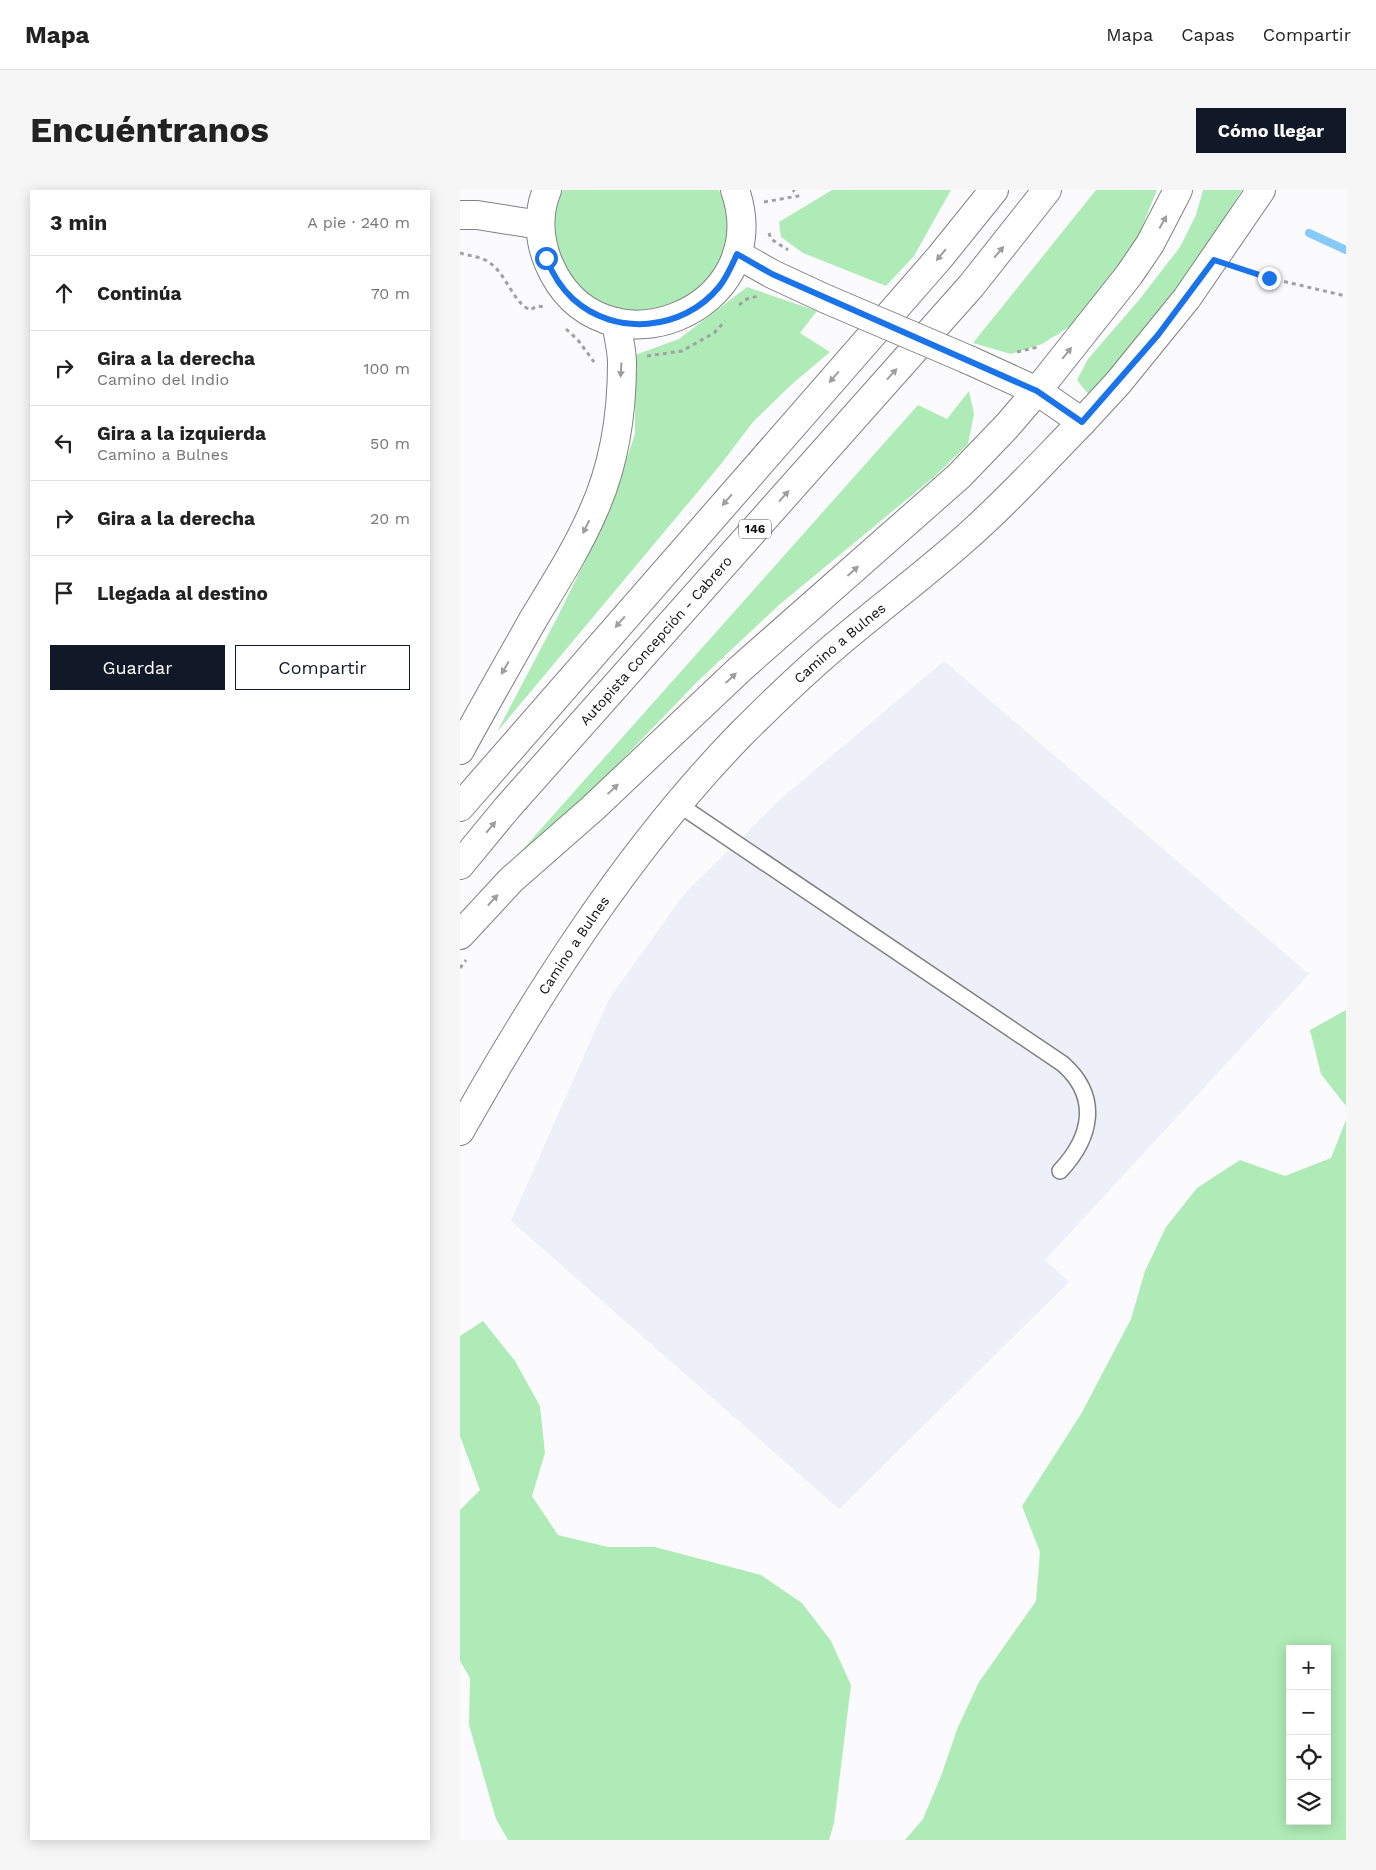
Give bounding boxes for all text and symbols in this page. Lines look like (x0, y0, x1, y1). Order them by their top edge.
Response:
text: Mapa (25, 21, 90, 49)
text: Mapa (1106, 24, 1153, 45)
text: Capas (1181, 24, 1235, 45)
text: Compartir (1263, 24, 1351, 45)
button: Cómo llegar (1196, 108, 1346, 153)
text: Encuéntranos (30, 109, 269, 151)
text: 3 min (50, 210, 107, 235)
text: A pie · 240 m (307, 213, 410, 232)
one-way arrow (1158, 215, 1167, 228)
one-way arrow (993, 246, 1004, 259)
route start (535, 247, 558, 270)
one-way arrow (936, 248, 947, 261)
route end (1258, 267, 1281, 290)
icon: ahead (50, 279, 78, 307)
text: Continúa (97, 282, 181, 305)
text: 70 m (371, 284, 410, 303)
text: Gira a la derecha (97, 347, 255, 370)
one-way arrow (1062, 347, 1073, 360)
icon: right (50, 354, 78, 382)
text: 100 m (363, 359, 410, 378)
one-way arrow (617, 363, 625, 379)
one-way arrow (886, 369, 898, 381)
text: Camino del Indio (97, 370, 229, 389)
one-way arrow (829, 371, 840, 383)
text: Gira a la izquierda (97, 422, 266, 445)
icon: left (50, 429, 78, 457)
text: 50 m (370, 434, 410, 453)
text: Camino a Bulnes (97, 445, 228, 464)
one-way arrow (778, 490, 789, 502)
one-way arrow (721, 493, 733, 505)
icon: right (50, 504, 78, 532)
text: Gira a la derecha (97, 507, 255, 530)
text: 20 m (370, 509, 410, 528)
road number: 146 (739, 519, 771, 538)
one-way arrow (582, 520, 590, 534)
street label: Autopista Concepción - Cabrero (577, 553, 735, 728)
one-way arrow (846, 565, 859, 576)
icon: arrive (50, 579, 78, 607)
text: Llegada al destino (97, 582, 268, 605)
street label: Camino a Bulnes (791, 600, 889, 687)
one-way arrow (615, 615, 626, 628)
button: Guardar (50, 645, 225, 690)
button: Compartir (235, 645, 410, 690)
one-way arrow (501, 662, 510, 675)
one-way arrow (724, 672, 736, 684)
one-way arrow (606, 783, 618, 795)
one-way arrow (485, 821, 496, 834)
street label: Camino a Bulnes (535, 893, 613, 997)
one-way arrow (487, 894, 499, 906)
map controls (1286, 1645, 1331, 1825)
button: + (1286, 1645, 1331, 1690)
button: − (1286, 1690, 1331, 1735)
button: locate (1286, 1735, 1331, 1780)
button: layers (1286, 1780, 1331, 1825)

